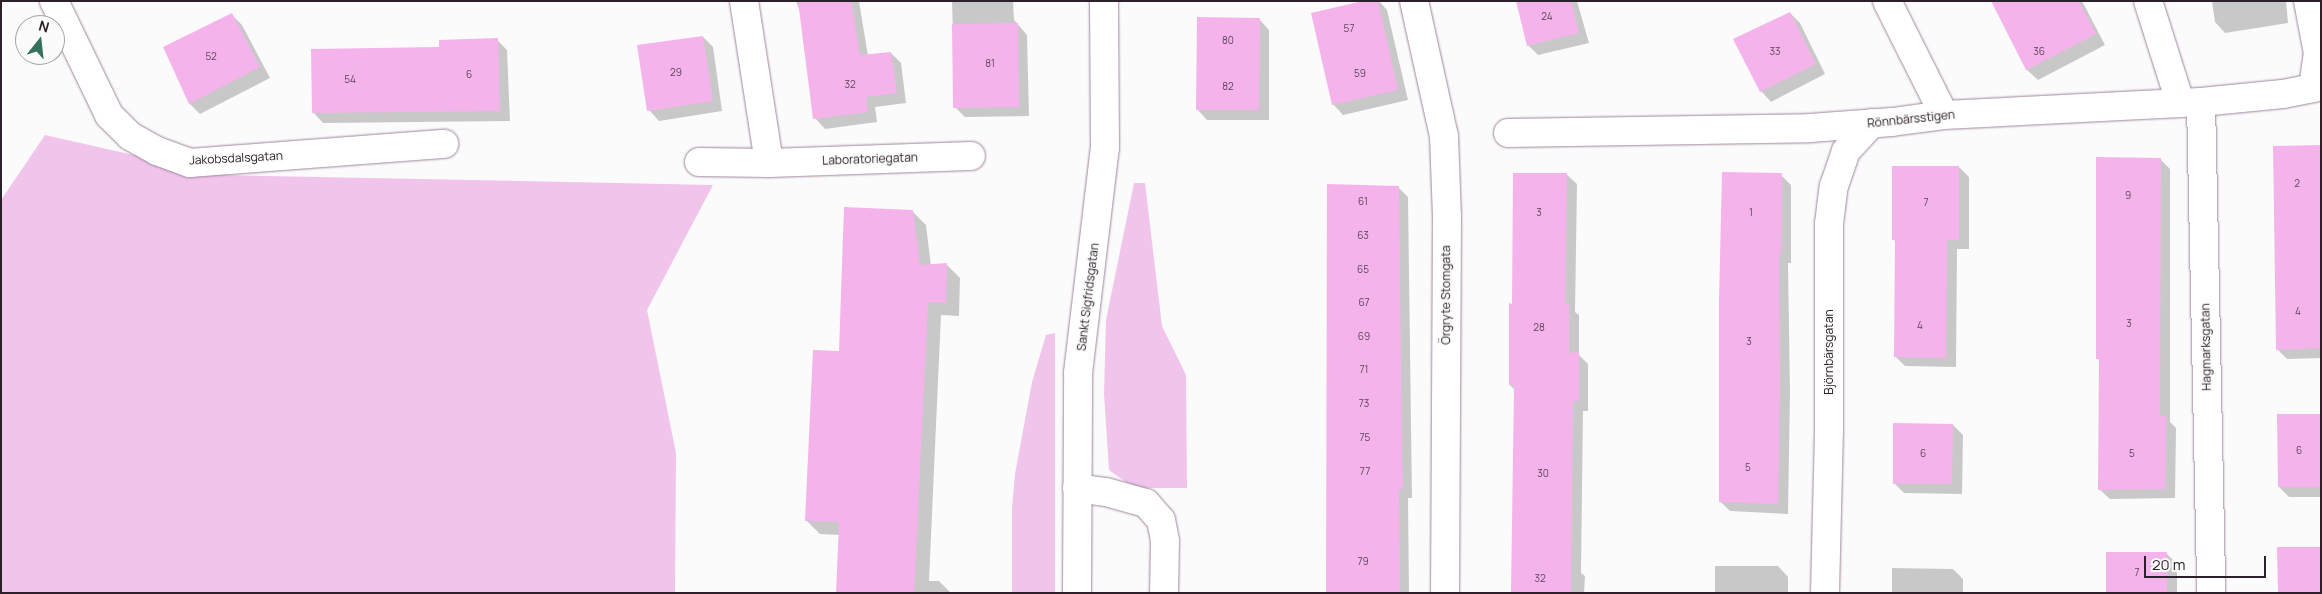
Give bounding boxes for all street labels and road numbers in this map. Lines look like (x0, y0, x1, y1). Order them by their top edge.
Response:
street label: Rönnbärsstigen (1866, 107, 1956, 131)
street label: Jakobsdalsgatan (189, 148, 283, 168)
street label: Laboratoriegatan (822, 150, 918, 168)
street label: Sankt Sigfridsgatan (1074, 242, 1102, 352)
street label: Örgryte Stomgata (1439, 245, 1453, 345)
street label: Hagmarksgatan (2198, 303, 2214, 391)
street label: Björnbärsgatan (1822, 309, 1836, 395)

